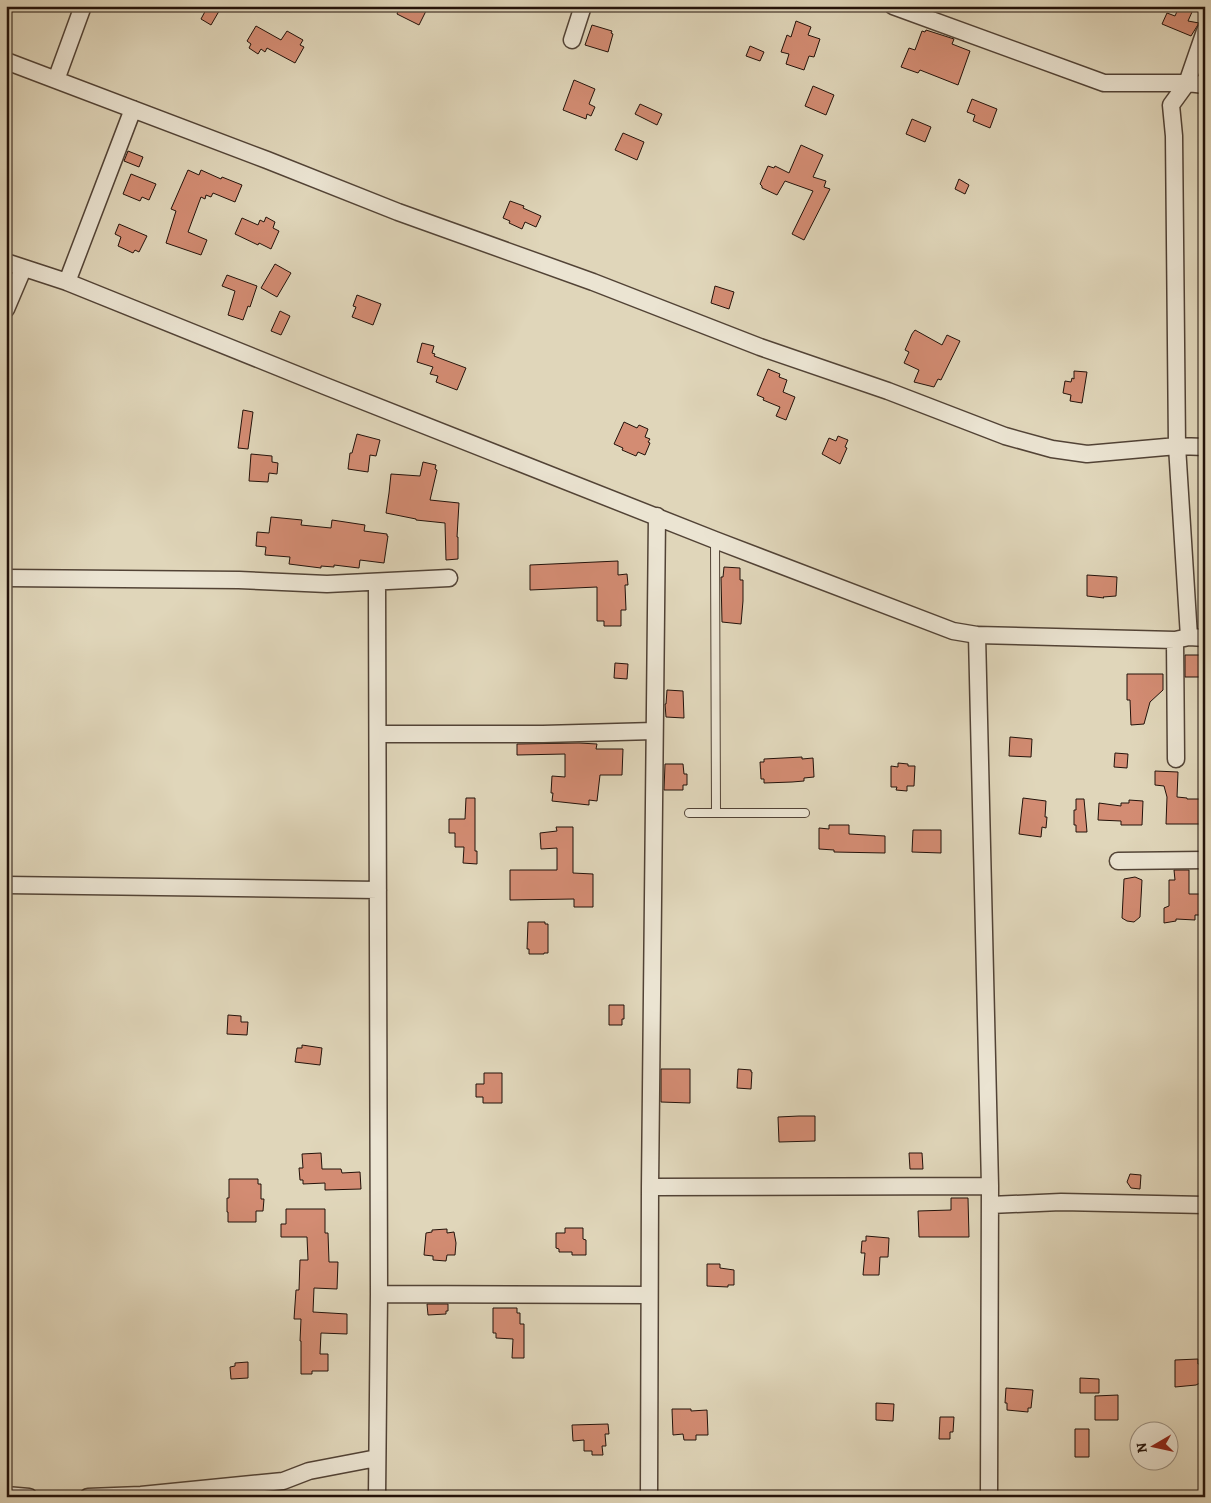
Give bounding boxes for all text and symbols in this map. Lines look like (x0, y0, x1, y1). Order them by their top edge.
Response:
north arrow (1128, 1420, 1178, 1470)
text: N (1131, 1441, 1152, 1454)

